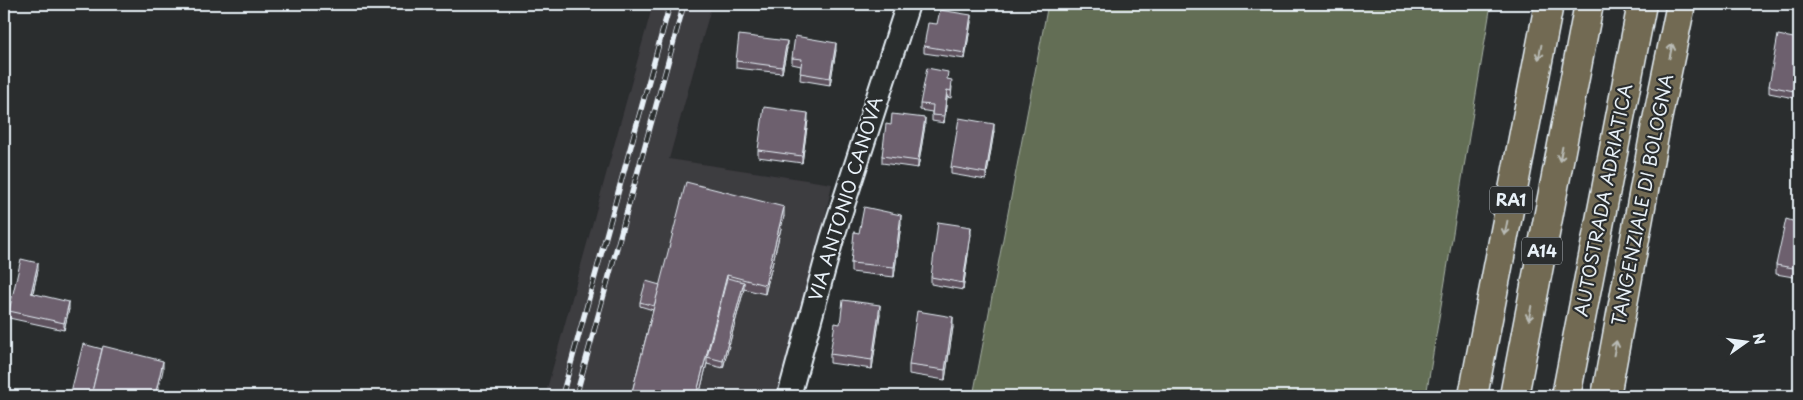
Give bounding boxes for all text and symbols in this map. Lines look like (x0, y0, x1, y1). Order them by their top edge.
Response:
one-way arrow (1535, 43, 1544, 59)
one-way arrow (1667, 44, 1676, 60)
street label: TANGENZIALE DI BOLOGNA (1604, 71, 1679, 328)
street label: AUTOSTRADA ADRIATICA (1567, 81, 1638, 319)
street label: VIA ANTONIO CANOVA (801, 93, 889, 304)
one-way arrow (1555, 145, 1565, 161)
road number: RA1 (1490, 186, 1532, 214)
one-way arrow (1501, 220, 1510, 236)
road number: A14 (1522, 238, 1562, 264)
one-way arrow (1524, 305, 1534, 321)
north arrow (1720, 318, 1770, 368)
text: N (1748, 331, 1771, 347)
one-way arrow (1611, 341, 1621, 357)

